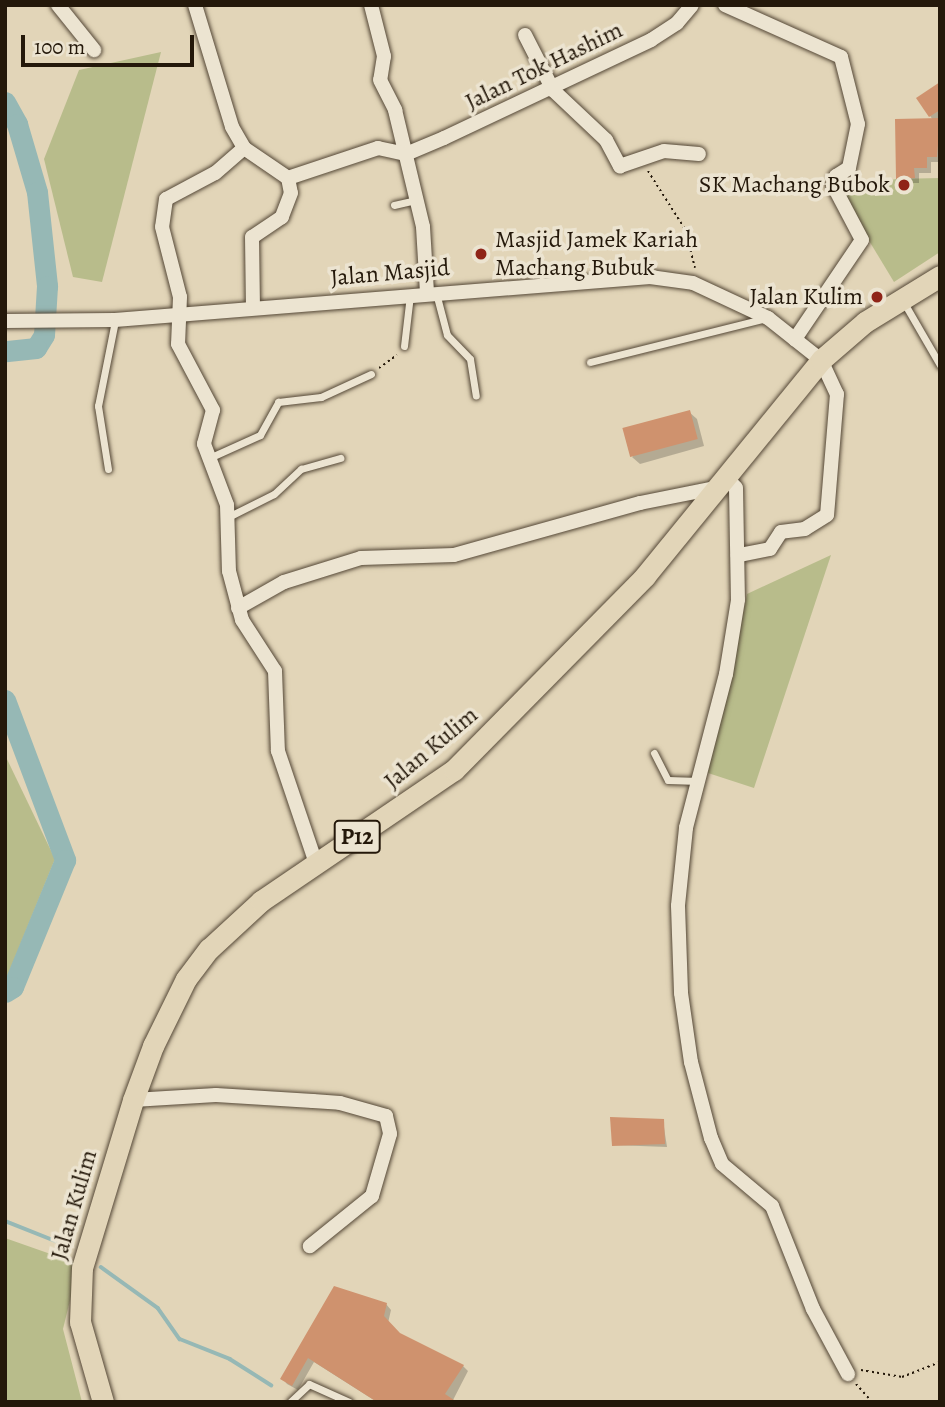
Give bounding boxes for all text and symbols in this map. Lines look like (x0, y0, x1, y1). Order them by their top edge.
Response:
street label: Jalan Tok Hashim (461, 15, 627, 117)
scale bar (24, 21, 198, 65)
text: 100 m (34, 33, 85, 61)
place label: SK Machang Bubok (699, 171, 890, 199)
marker: SK Machang Bubok (896, 177, 912, 193)
place label: Masjid Jamek Kariah Machang Bubuk (495, 226, 698, 282)
marker: Masjid Jamek Kariah Machang Bubuk (473, 246, 489, 262)
street label: Jalan Masjid (329, 253, 451, 293)
place label: Jalan Kulim (750, 283, 863, 311)
marker: Jalan Kulim (869, 289, 885, 305)
street label: Jalan Kulim (378, 701, 484, 795)
road number: P12 (332, 818, 382, 856)
street label: Jalan Kulim (45, 1147, 103, 1263)

